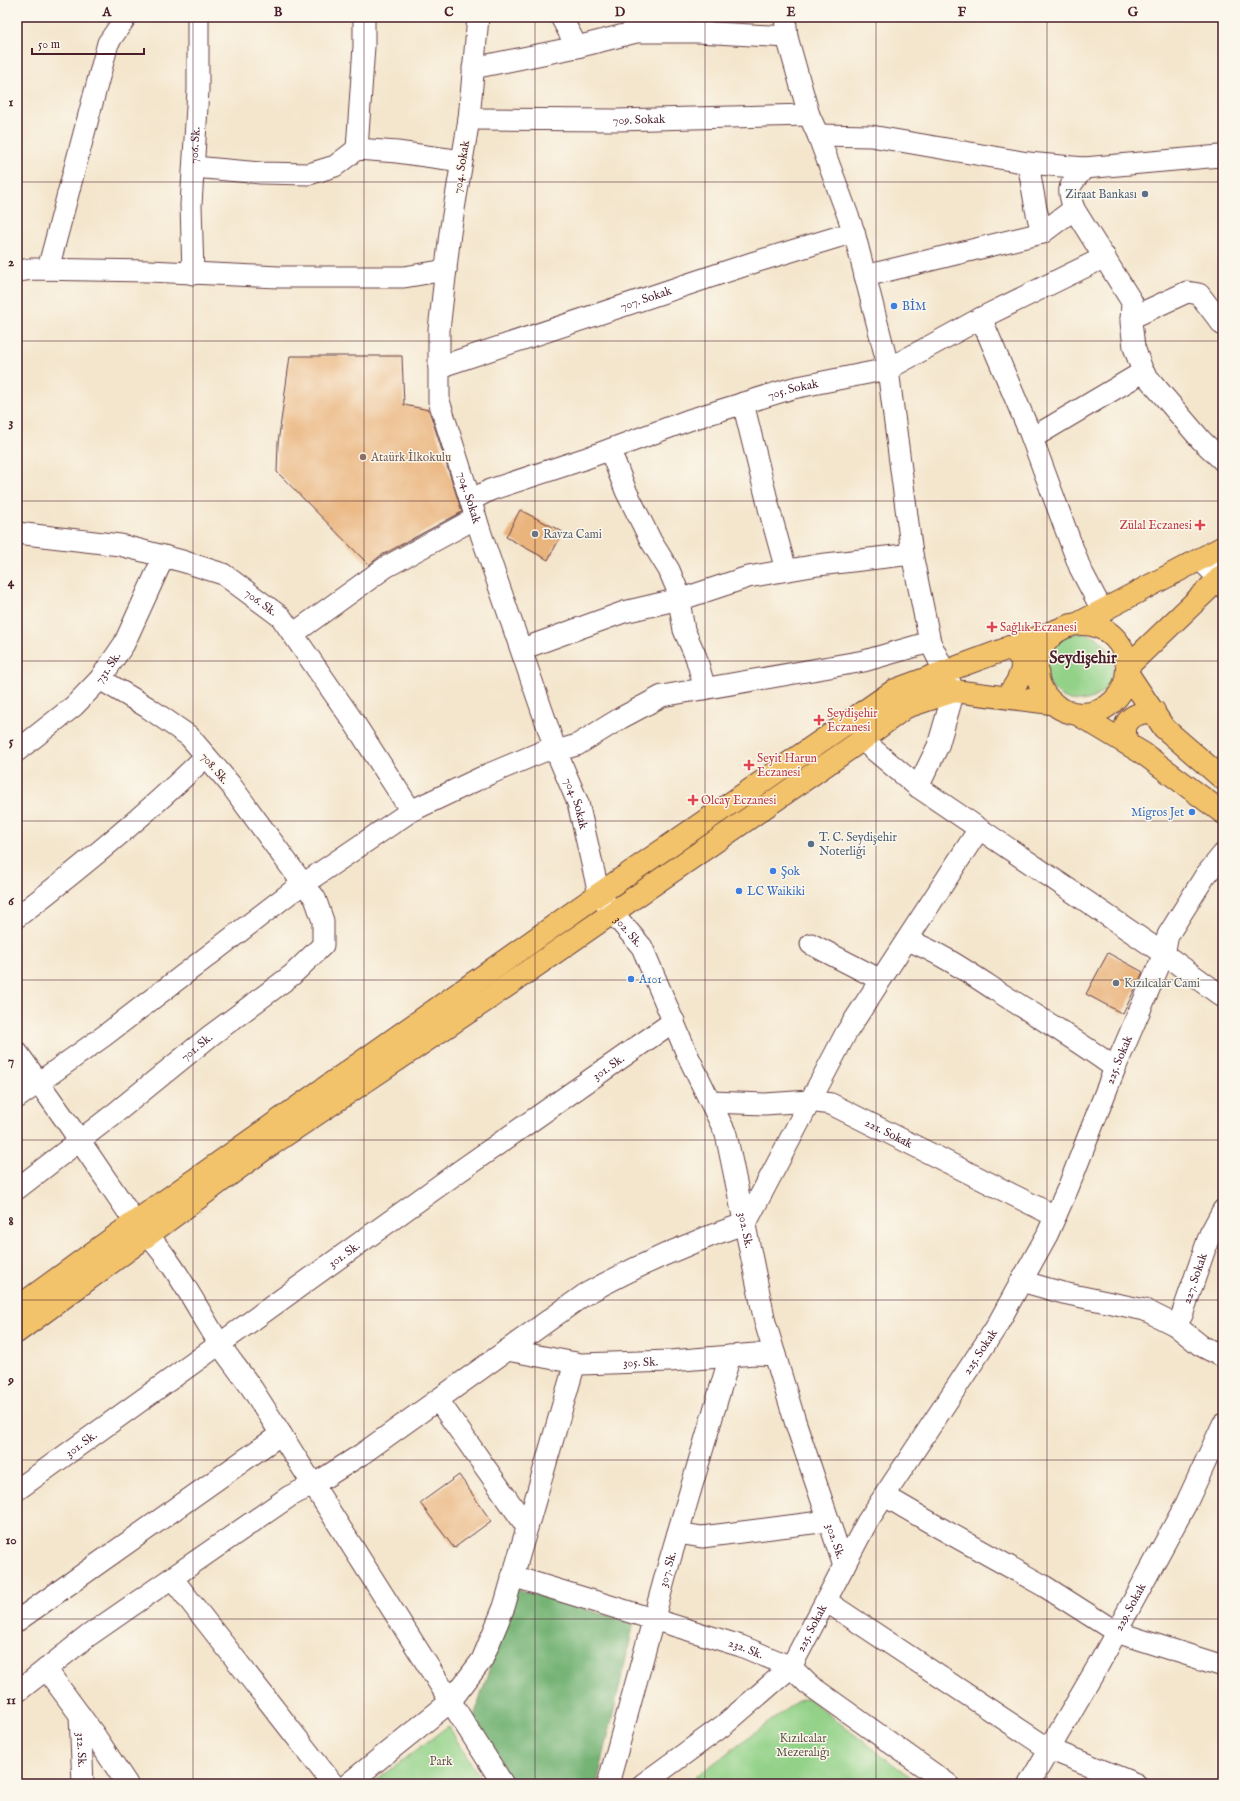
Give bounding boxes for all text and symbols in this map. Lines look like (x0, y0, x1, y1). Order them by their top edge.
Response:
text: A (102, 4, 113, 21)
text: B (274, 4, 283, 21)
text: C (444, 4, 454, 21)
text: D (615, 4, 626, 21)
text: E (786, 4, 796, 21)
text: F (958, 4, 967, 21)
text: G (1128, 4, 1139, 21)
scale bar (32, 30, 144, 56)
text: 50 m (38, 37, 60, 52)
text: 1 (9, 94, 14, 111)
street label: 709. Sokak (613, 112, 666, 128)
street label: 706. Sk. (187, 126, 204, 164)
street label: 704. Sokak (450, 139, 473, 195)
place label: Ziraat Bankası (1065, 187, 1137, 202)
marker: Ziraat Bankası (1140, 189, 1150, 199)
text: 2 (8, 254, 14, 271)
street label: 707. Sokak (619, 283, 674, 314)
place label: BİM (902, 298, 926, 314)
marker: BİM (889, 301, 899, 311)
street label: 705. Sokak (766, 376, 820, 403)
text: 3 (9, 414, 14, 431)
place label: Ataürk İlkokulu (370, 449, 451, 465)
marker: Ataürk İlkokulu (358, 452, 368, 462)
street label: 704. Sokak (454, 470, 484, 526)
place label: Zülal Eczanesi (1119, 518, 1192, 533)
marker: Zülal Eczanesi (1195, 520, 1205, 530)
place label: Ravza Cami (543, 527, 602, 542)
marker: Ravza Cami (530, 529, 540, 539)
text: 4 (8, 574, 15, 591)
street label: 706. Sk. (241, 585, 280, 620)
place label: Sağlık Eczanesi (1000, 620, 1077, 635)
marker: Sağlık Eczanesi (987, 622, 997, 632)
street label: 731. Sk. (92, 649, 124, 687)
district label: Seydişehir (1049, 649, 1117, 669)
place label: Seydişehir Eczanesi (827, 706, 878, 735)
marker: Seydişehir Eczanesi (814, 715, 824, 725)
text: 5 (9, 733, 14, 750)
street label: 708. Sk. (197, 749, 232, 787)
place label: Seyit Harun Eczanesi (757, 751, 818, 780)
marker: Seyit Harun Eczanesi (744, 760, 754, 770)
street label: 704. Sokak (560, 776, 591, 831)
place label: Olcay Eczanesi (701, 793, 776, 808)
marker: Olcay Eczanesi (688, 795, 698, 805)
place label: Migros Jet (1131, 805, 1184, 821)
marker: Migros Jet (1187, 807, 1197, 817)
place label: T. C. Seydişehir Noterliği (819, 830, 897, 859)
marker: T. C. Seydişehir Noterliği (806, 839, 816, 849)
place label: Şok (781, 864, 801, 879)
marker: Şok (768, 866, 778, 876)
place label: LC Waikiki (747, 884, 805, 899)
marker: LC Waikiki (734, 886, 744, 896)
text: 6 (8, 893, 14, 910)
street label: 302. Sk. (610, 913, 646, 950)
place label: A101 (638, 972, 662, 987)
marker: A101 (626, 974, 636, 984)
place label: Kızılcalar Cami (1124, 976, 1200, 991)
marker: Kızılcalar Cami (1111, 978, 1121, 988)
street label: 701. Sk. (178, 1030, 216, 1065)
street label: 225. Sokak (1102, 1033, 1136, 1086)
street label: 301. Sk. (590, 1051, 627, 1084)
text: 7 (8, 1053, 14, 1070)
street label: 221. Sokak (862, 1115, 916, 1152)
street label: 302. Sk. (734, 1211, 756, 1250)
text: 8 (8, 1213, 14, 1230)
street label: 301. Sk. (325, 1238, 363, 1271)
street label: 227. Sokak (1179, 1251, 1211, 1306)
street label: 225. Sokak (960, 1326, 1001, 1377)
street label: 305. Sk. (623, 1354, 659, 1371)
text: 9 (7, 1372, 14, 1389)
street label: 301. Sk. (63, 1428, 100, 1461)
street label: 302. Sk. (822, 1521, 848, 1561)
text: 10 (5, 1532, 17, 1549)
street label: 307. Sk. (656, 1549, 680, 1589)
street label: 229. Sokak (1111, 1580, 1150, 1634)
street label: 225. Sokak (793, 1601, 831, 1654)
street label: 232. Sk. (727, 1636, 766, 1663)
text: 11 (6, 1692, 16, 1709)
park label: Kızılcalar Mezeralığı (776, 1731, 830, 1760)
street label: 312. Sk. (73, 1732, 89, 1768)
park label: Park (430, 1754, 453, 1769)

